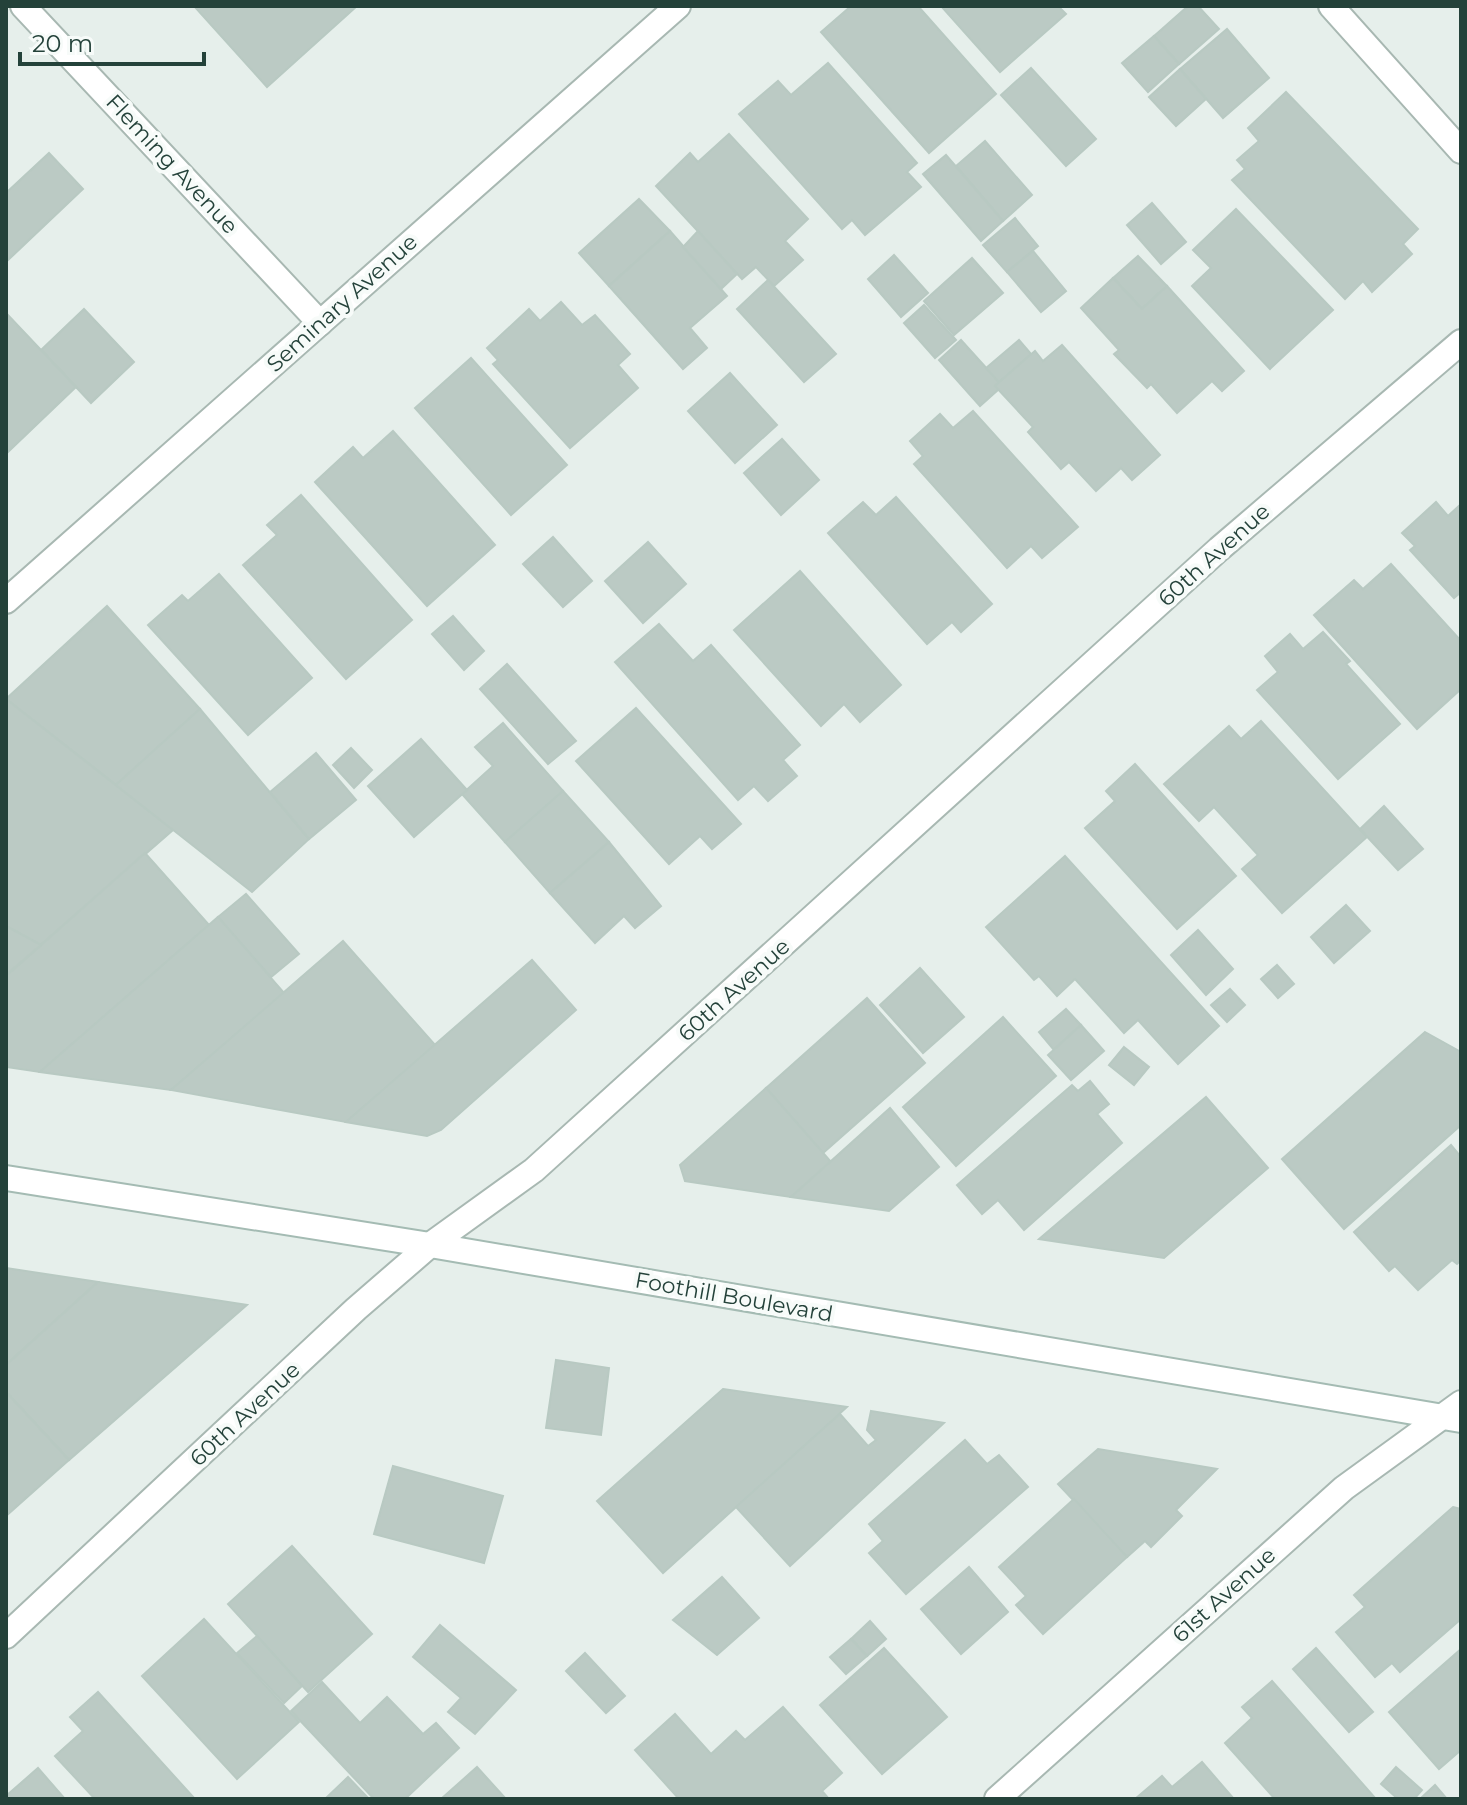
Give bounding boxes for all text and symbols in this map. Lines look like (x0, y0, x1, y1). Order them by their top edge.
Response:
scale bar (20, 16, 204, 66)
text: 20 m (32, 29, 93, 58)
street label: Fleming Avenue (100, 89, 244, 239)
street label: Seminary Avenue (261, 228, 423, 378)
street label: 60th Avenue (1153, 498, 1275, 612)
street label: 60th Avenue (673, 933, 795, 1047)
street label: Foothill Boulevard (633, 1266, 835, 1328)
street label: 60th Avenue (184, 1356, 306, 1472)
street label: 61st Avenue (1167, 1542, 1281, 1648)

